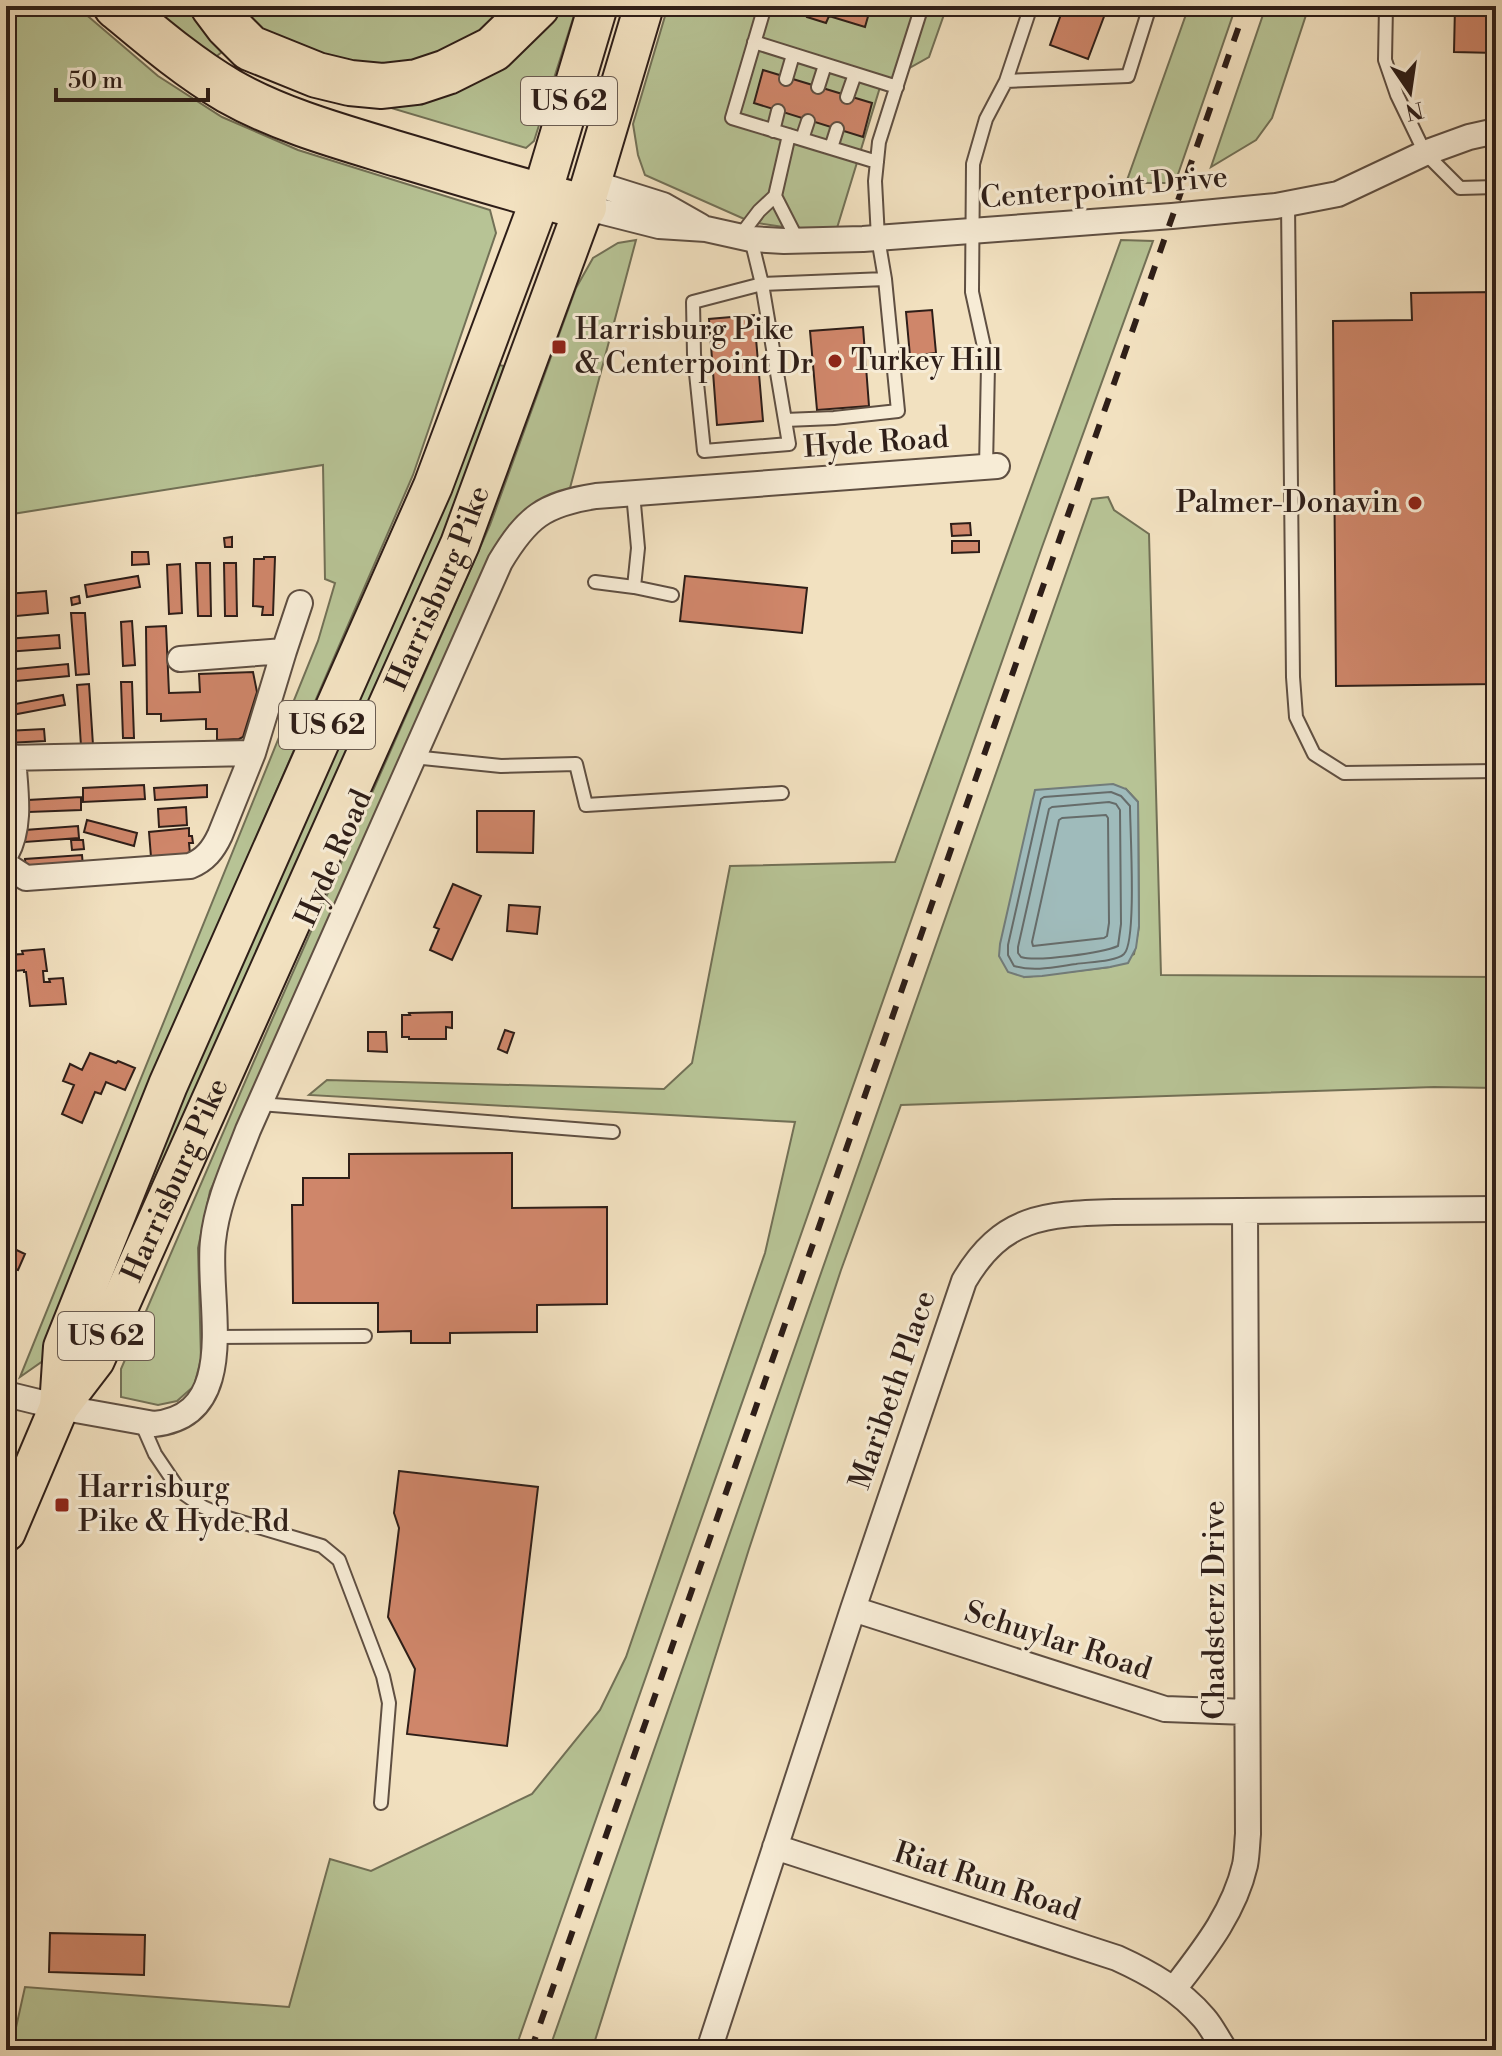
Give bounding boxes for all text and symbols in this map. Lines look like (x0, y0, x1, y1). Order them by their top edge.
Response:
scale bar (56, 52, 208, 102)
north arrow (1370, 52, 1450, 132)
text: 50 m (68, 66, 123, 96)
road number: US 62 (521, 77, 617, 125)
text: N (1402, 95, 1426, 125)
street label: Centerpoint Drive (979, 158, 1229, 218)
place label: Harrisburg Pike & Centerpoint Dr (575, 311, 813, 383)
marker: Harrisburg Pike & Centerpoint Dr (550, 338, 568, 356)
place label: Turkey Hill (851, 342, 1002, 380)
marker: Turkey Hill (826, 352, 844, 370)
street label: Hyde Road (802, 419, 950, 467)
street label: Harrisburg Pike (378, 481, 499, 696)
place label: Palmer-Donavin (1176, 484, 1399, 522)
marker: Palmer-Donavin (1406, 494, 1424, 512)
road number: US 62 (279, 701, 375, 749)
street label: Hyde Road (287, 784, 381, 932)
street label: Harrisburg Pike (113, 1072, 238, 1288)
street label: Maribeth Place (841, 1286, 945, 1494)
road number: US 62 (58, 1312, 154, 1360)
place label: Harrisburg Pike & Hyde Rd (78, 1469, 289, 1541)
marker: Harrisburg Pike & Hyde Rd (53, 1496, 71, 1514)
street label: Chadsterz Drive (1196, 1500, 1234, 1720)
street label: Schuylar Road (960, 1593, 1156, 1689)
street label: Riat Run Road (889, 1834, 1085, 1930)

